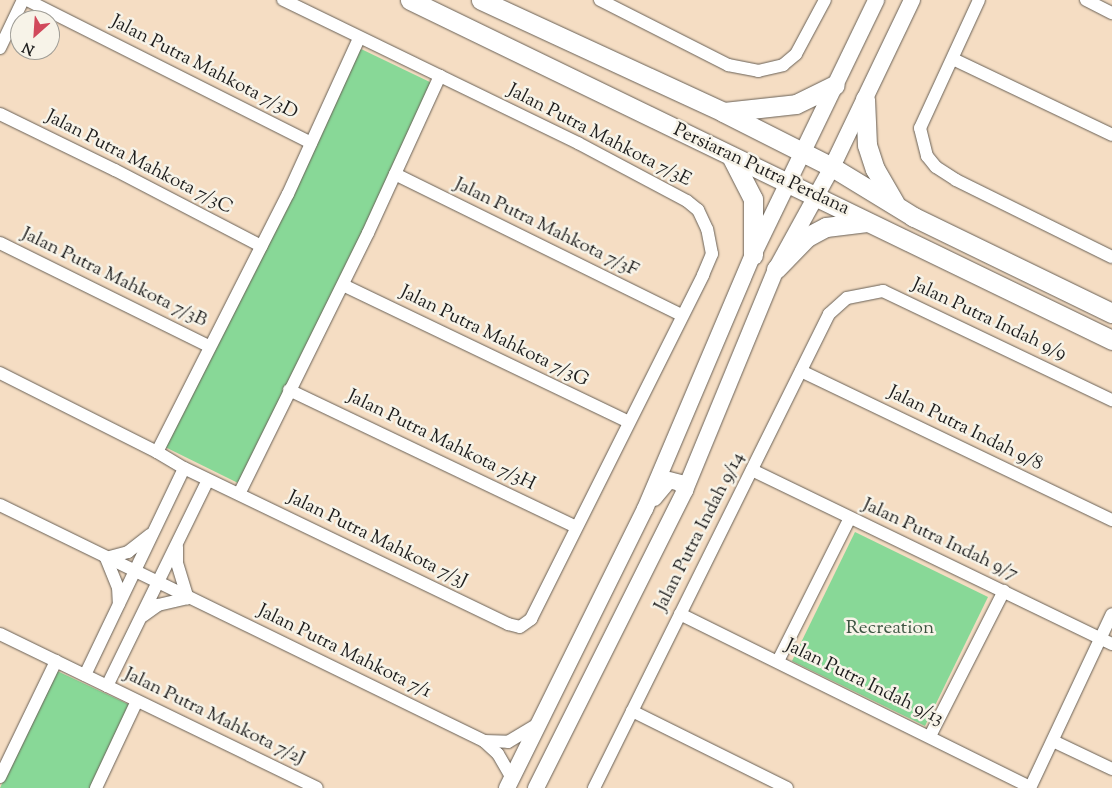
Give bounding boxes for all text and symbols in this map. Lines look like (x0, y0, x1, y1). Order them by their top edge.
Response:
north arrow (10, 10, 60, 60)
street label: Jalan Putra Mahkota 7/3D (107, 11, 301, 125)
text: N (19, 36, 38, 59)
street label: Jalan Putra Mahkota 7/3E (503, 80, 695, 192)
street label: Jalan Putra Mahkota 7/3C (42, 106, 236, 220)
street label: Persiaran Putra Perdana (669, 119, 853, 221)
street label: Jalan Putra Mahkota 7/3F (450, 173, 642, 283)
street label: Jalan Putra Mahkota 7/3B (18, 223, 210, 333)
street label: Jalan Putra Indah 9/9 (908, 274, 1070, 366)
street label: Jalan Putra Mahkota 7/3G (396, 281, 592, 393)
street label: Jalan Putra Indah 9/8 (884, 382, 1046, 476)
street label: Jalan Putra Mahkota 7/3H (343, 385, 539, 497)
street label: Jalan Putra Indah 9/14 (650, 449, 750, 615)
street label: Jalan Putra Mahkota 7/3J (284, 487, 470, 593)
street label: Jalan Putra Indah 9/7 (859, 494, 1021, 586)
street label: Jalan Putra Mahkota 7/1 (254, 600, 434, 704)
park label: Recreation (846, 618, 934, 640)
street label: Jalan Putra Indah 9/13 (781, 635, 947, 731)
street label: Jalan Putra Mahkota 7/2J (120, 663, 308, 771)

